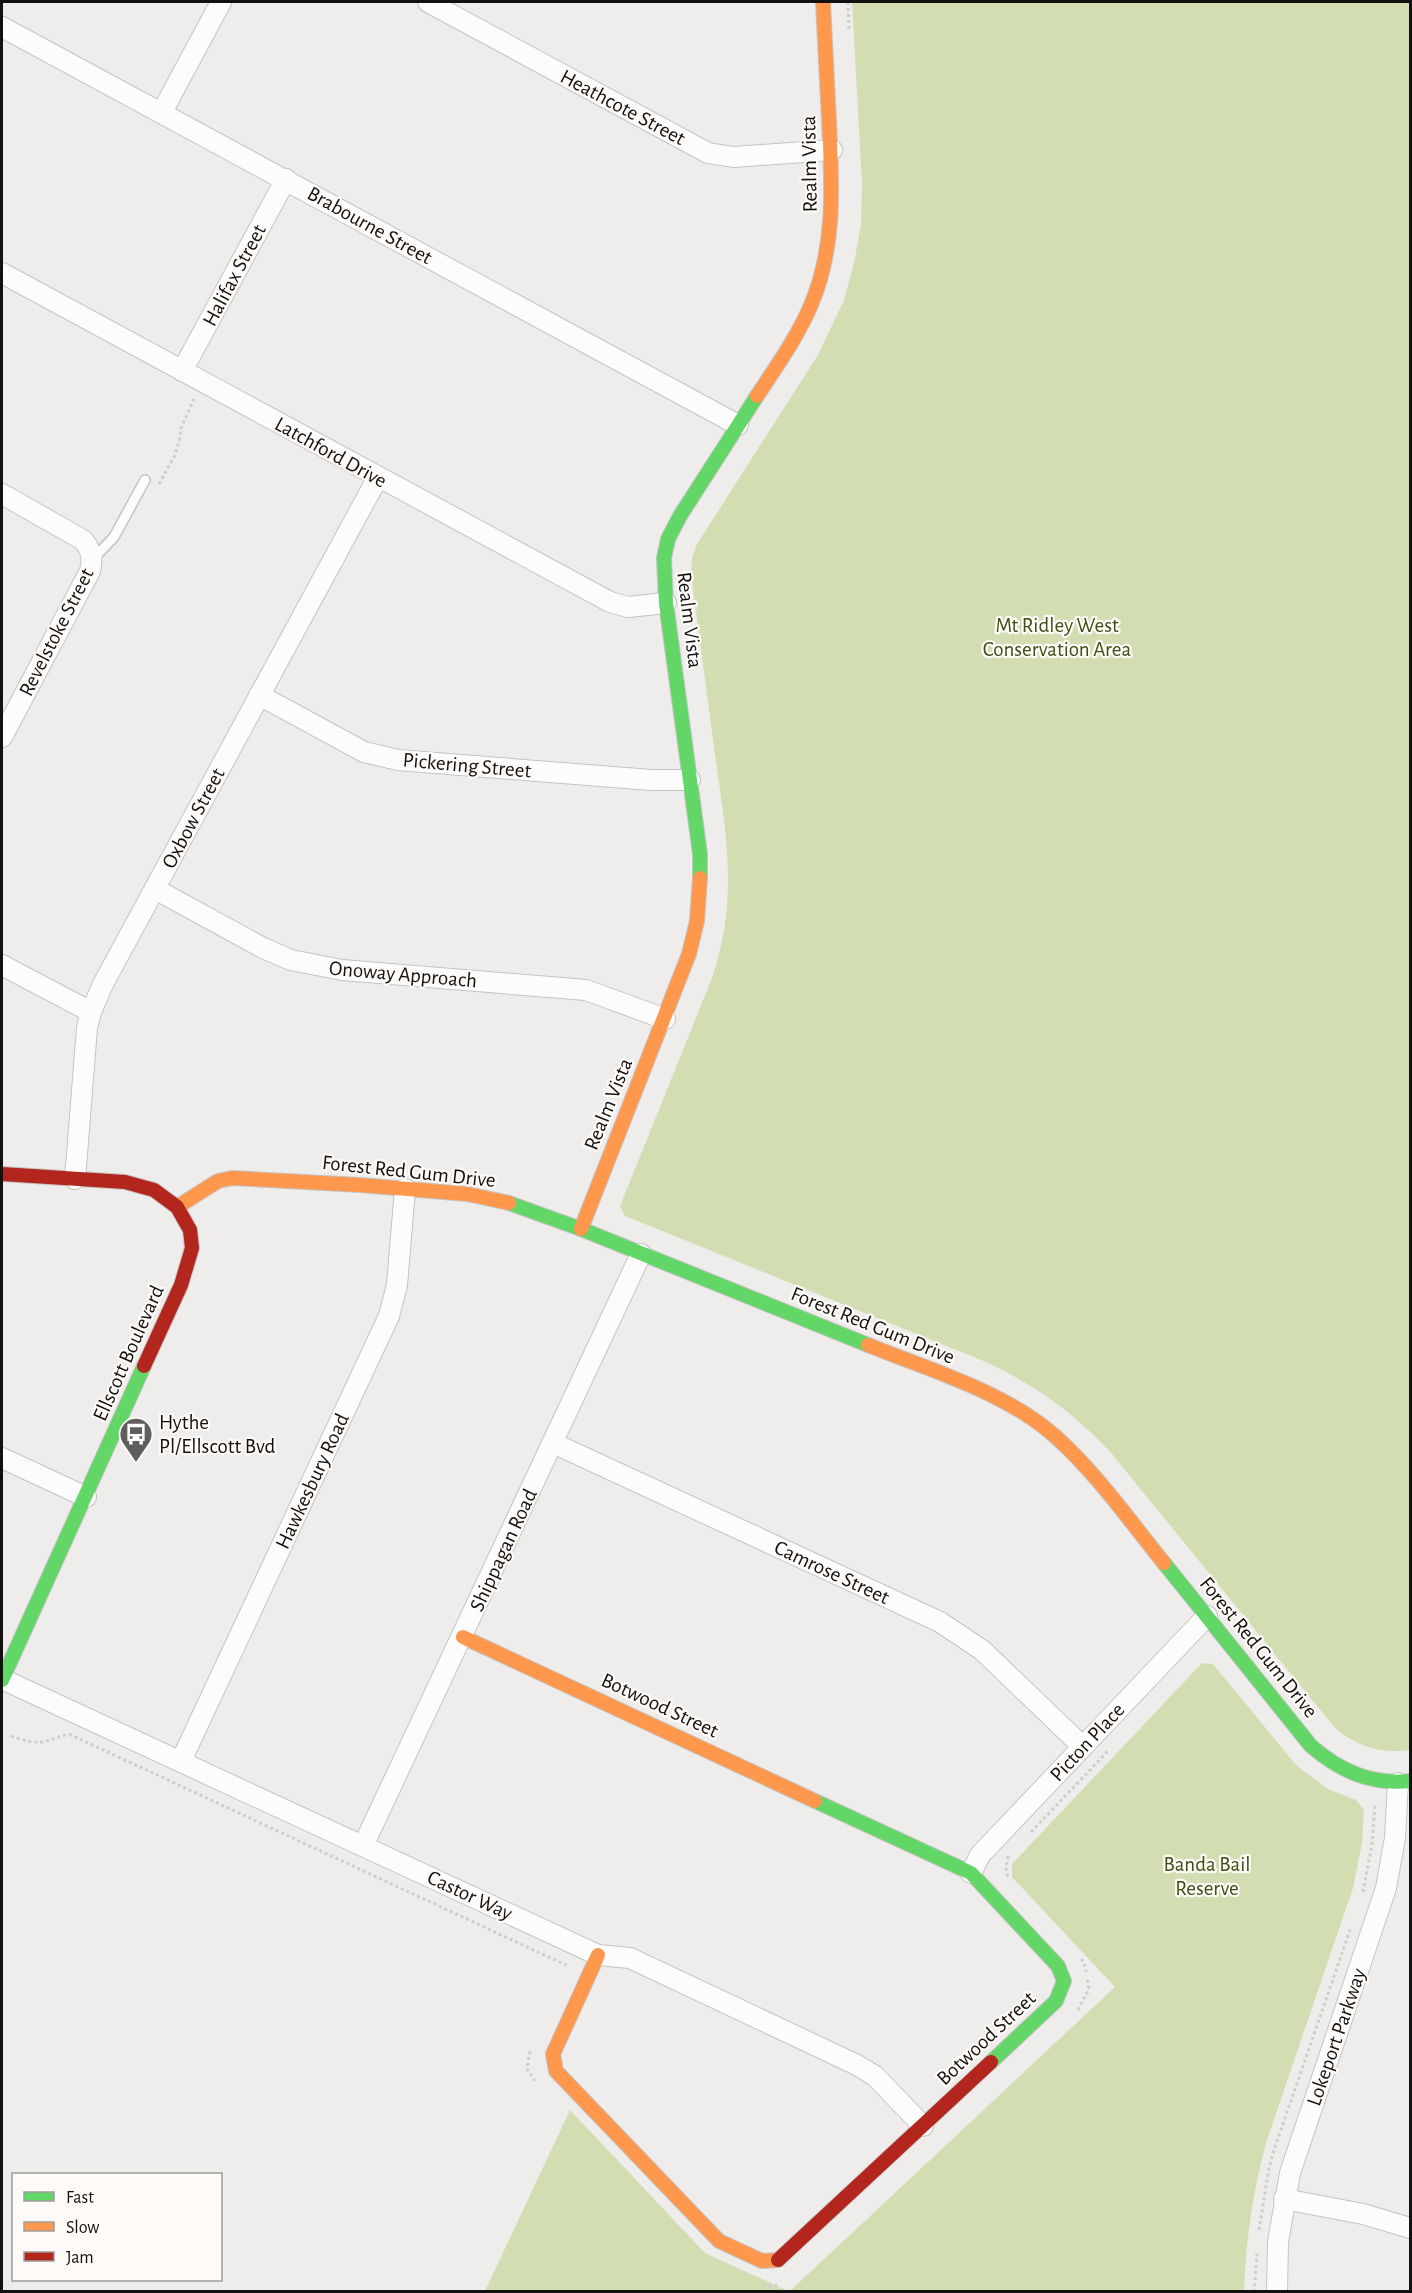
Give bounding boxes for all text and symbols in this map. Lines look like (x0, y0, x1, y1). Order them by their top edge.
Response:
street label: Heathcote Street (557, 66, 689, 149)
street label: Realm Vista (798, 115, 821, 213)
street label: Brabourne Street (304, 183, 436, 268)
street label: Halifax Street (199, 221, 270, 330)
street label: Latchford Drive (271, 413, 390, 492)
street label: Revelstoke Street (15, 565, 98, 700)
street label: Realm Vista (673, 571, 706, 670)
park label: Mt Ridley West Conservation Area (983, 615, 1132, 660)
street label: Pickering Street (402, 749, 532, 782)
street label: Oxbow Street (158, 764, 229, 872)
street label: Onoway Approach (328, 958, 478, 991)
street label: Realm Vista (581, 1055, 636, 1153)
street label: Forest Red Gum Drive (321, 1152, 497, 1191)
street label: Ellscott Boulevard (89, 1282, 168, 1424)
street label: Forest Red Gum Drive (788, 1283, 958, 1368)
street label: Hawkesbury Road (272, 1410, 353, 1552)
place label: Hythe Pl/Ellscott Bvd (159, 1412, 276, 1457)
bus stop icon: Hythe Pl/Ellscott Bvd (118, 1416, 154, 1463)
street label: Shippagan Road (466, 1486, 541, 1615)
street label: Camrose Street (771, 1537, 893, 1608)
street label: Forest Red Gum Drive (1196, 1573, 1322, 1722)
street label: Botwood Street (598, 1669, 722, 1742)
street label: Picton Place (1046, 1699, 1129, 1786)
park label: Banda Bail Reserve (1164, 1854, 1250, 1899)
street label: Castor Way (424, 1867, 516, 1924)
street label: Lokeport Parkway (1303, 1966, 1370, 2109)
street label: Botwood Street (933, 1987, 1040, 2089)
legend (12, 2173, 222, 2281)
text: Fast (66, 2189, 94, 2207)
text: Slow (66, 2219, 99, 2237)
text: Jam (66, 2249, 94, 2267)

